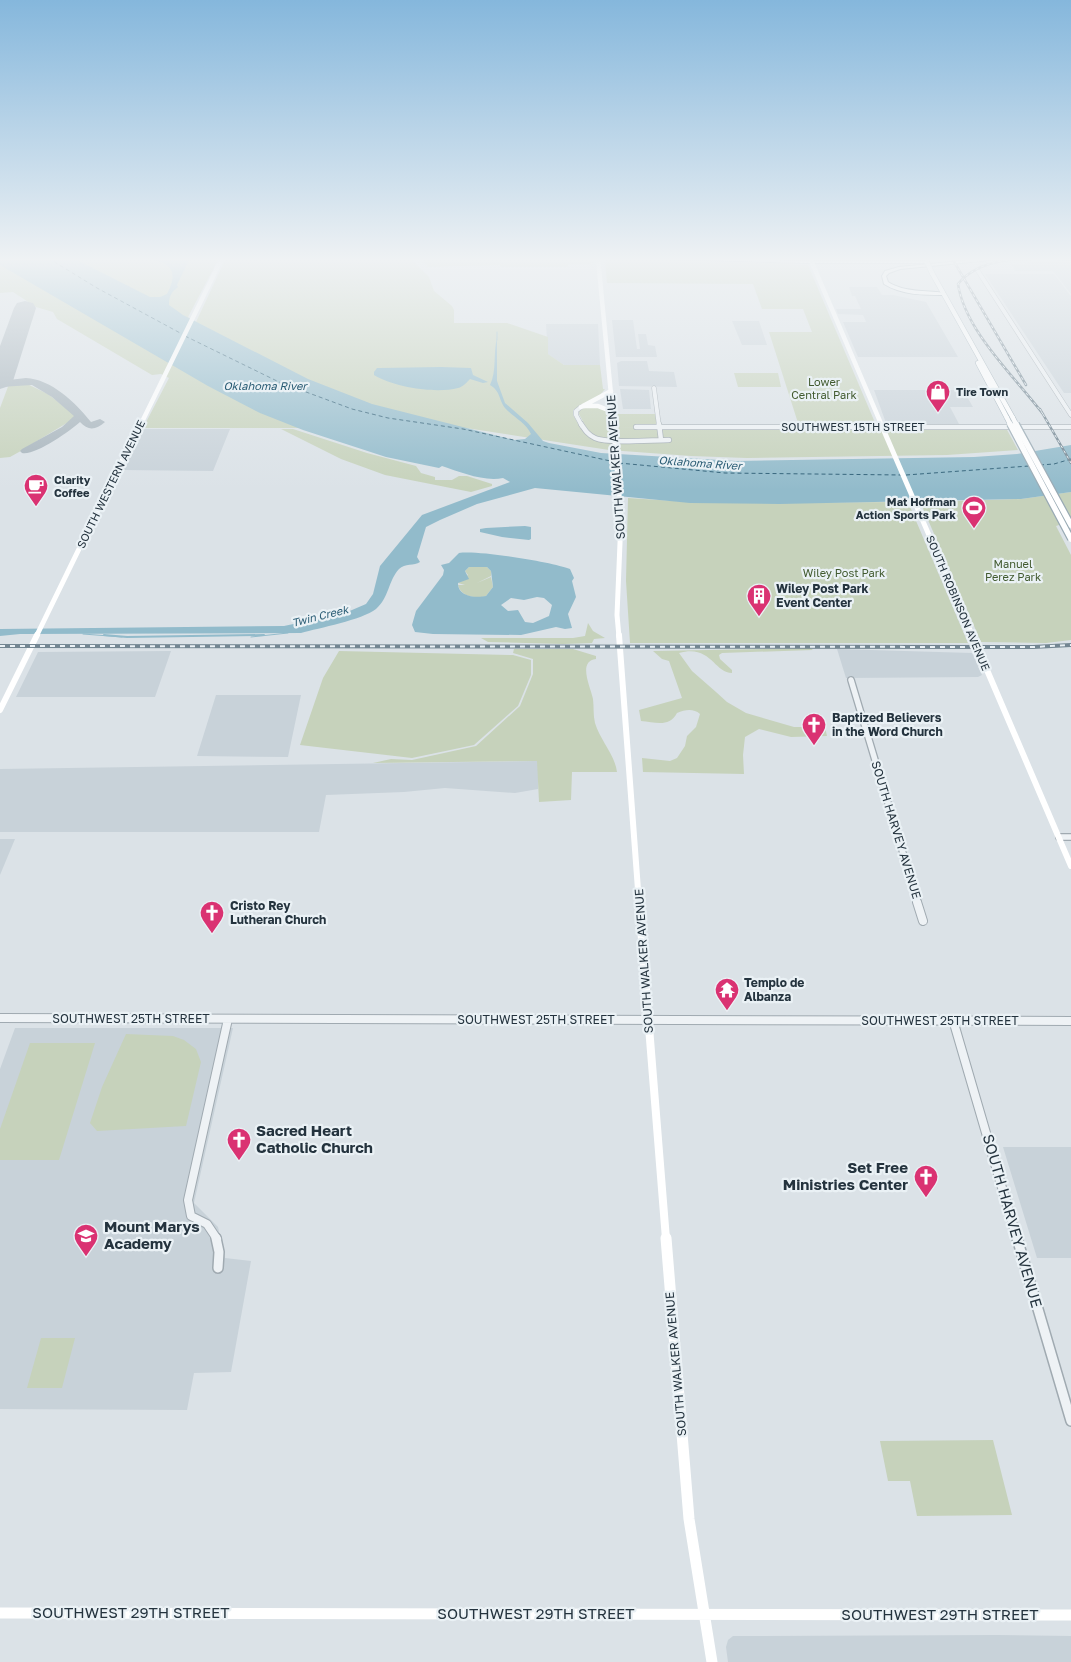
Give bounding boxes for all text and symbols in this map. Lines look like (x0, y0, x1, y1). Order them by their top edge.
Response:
park label: Lower Central Park (791, 375, 857, 401)
water label: Oklahoma River (223, 379, 308, 392)
shop icon: Tire Town (925, 379, 951, 413)
place label: Tire Town (956, 385, 1008, 398)
street label: SOUTH WALKER AVENUE (603, 394, 628, 540)
street label: SOUTH WESTERN AVENUE (74, 417, 147, 550)
street label: SOUTHWEST 15TH STREET (781, 420, 925, 433)
water label: Oklahoma River (658, 453, 744, 472)
cafe icon: Clarity Coffee (23, 473, 49, 507)
place label: Clarity Coffee (54, 473, 91, 499)
place label: Mat Hoffman Action Sports Park (856, 495, 957, 521)
sports icon: Mat Hoffman Action Sports Park (961, 495, 987, 529)
street label: SOUTH ROBINSON AVENUE (924, 533, 993, 673)
park label: Manuel Perez Park (985, 557, 1041, 583)
park label: Wiley Post Park (803, 566, 885, 579)
place label: Wiley Post Park Event Center (776, 581, 868, 610)
building icon: Wiley Post Park Event Center (746, 583, 772, 617)
water label: Twin Creek (290, 602, 351, 629)
place label: Baptized Believers in the Word Church (832, 710, 943, 739)
church icon: Baptized Believers in the Word Church (801, 712, 827, 746)
street label: SOUTH HARVEY AVENUE (868, 759, 925, 901)
street label: SOUTH WALKER AVENUE (631, 888, 656, 1034)
place label: Cristo Rey Lutheran Church (230, 898, 326, 927)
church icon: Cristo Rey Lutheran Church (199, 900, 225, 934)
place label: Templo de Albanza (744, 975, 804, 1004)
temple icon: Templo de Albanza (714, 977, 740, 1011)
street label: SOUTHWEST 25TH STREET (52, 1011, 210, 1026)
street label: SOUTHWEST 25TH STREET (457, 1012, 615, 1027)
street label: SOUTHWEST 25TH STREET (861, 1013, 1019, 1028)
place label: Sacred Heart Catholic Church (256, 1121, 373, 1156)
church icon: Sacred Heart Catholic Church (226, 1127, 252, 1161)
street label: SOUTH HARVEY AVENUE (980, 1132, 1046, 1310)
place label: Set Free Ministries Center (783, 1158, 908, 1193)
church icon: Set Free Ministries Center (913, 1164, 939, 1198)
place label: Mount Marys Academy (104, 1217, 200, 1252)
school or university icon: Mount Marys Academy (73, 1223, 99, 1257)
street label: SOUTH WALKER AVENUE (662, 1291, 689, 1437)
street label: SOUTHWEST 29TH STREET (32, 1603, 230, 1621)
street label: SOUTHWEST 29TH STREET (437, 1604, 635, 1622)
street label: SOUTHWEST 29TH STREET (841, 1605, 1039, 1623)

